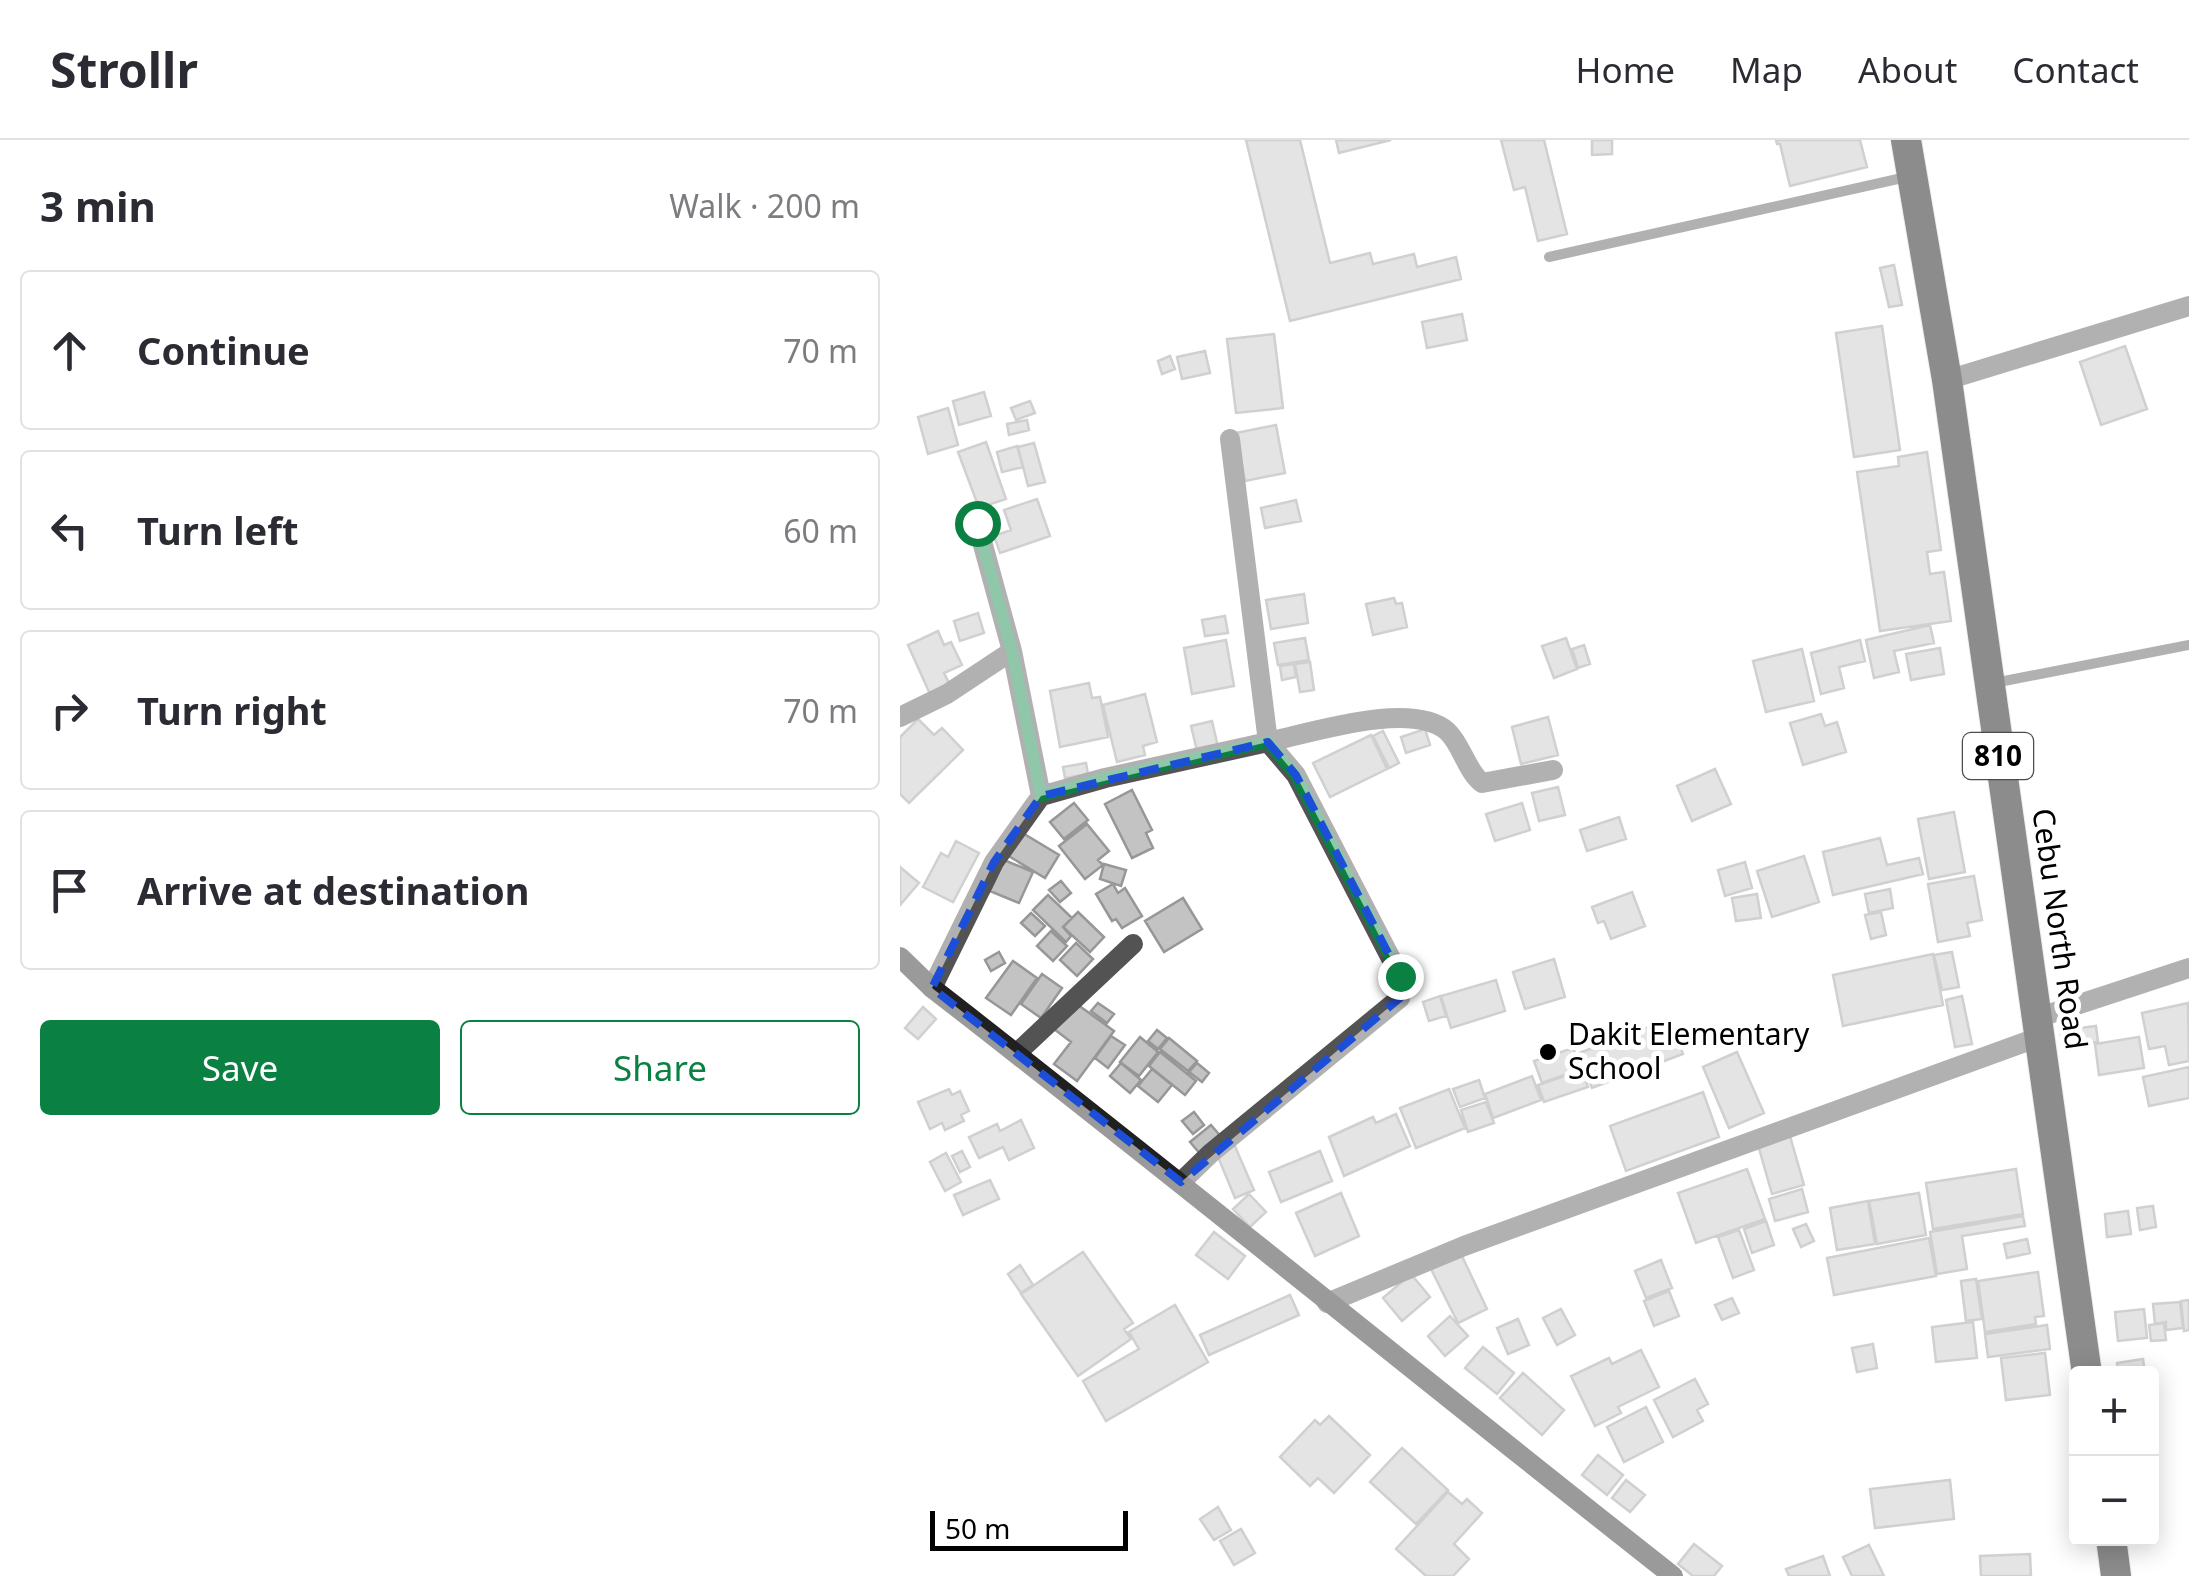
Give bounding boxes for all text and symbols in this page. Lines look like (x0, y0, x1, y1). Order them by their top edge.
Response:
text: Strollr (50, 37, 198, 102)
text: Home (1576, 46, 1675, 93)
text: Map (1730, 46, 1803, 93)
text: About (1858, 46, 1957, 93)
text: Contact (2012, 46, 2139, 93)
text: 3 min (40, 177, 156, 234)
text: Walk · 200 m (669, 184, 860, 227)
icon: ahead (42, 323, 97, 378)
text: Continue (137, 324, 310, 376)
text: 70 m (783, 329, 858, 372)
route start (955, 501, 1001, 547)
icon: left (42, 503, 97, 558)
text: Turn left (137, 504, 299, 556)
text: 60 m (783, 509, 858, 552)
icon: right (42, 683, 97, 738)
text: Turn right (137, 684, 327, 736)
text: 70 m (783, 689, 858, 732)
road number: 810 (1963, 733, 2033, 779)
street label: Cebu North Road (2023, 805, 2098, 1052)
icon: arrive (42, 863, 97, 918)
text: Arrive at destination (137, 864, 529, 916)
route end (1378, 954, 1424, 1000)
place label: Dakit Elementary School (1568, 1013, 1810, 1088)
button: Save (40, 1020, 440, 1115)
button: Share (460, 1020, 860, 1115)
marker: Dakit Elementary School (1537, 1041, 1559, 1063)
map controls (2069, 1366, 2159, 1546)
button: + (2069, 1366, 2159, 1456)
button: − (2069, 1456, 2159, 1546)
scale bar (930, 1506, 1128, 1550)
text: 50 m (945, 1509, 1011, 1547)

